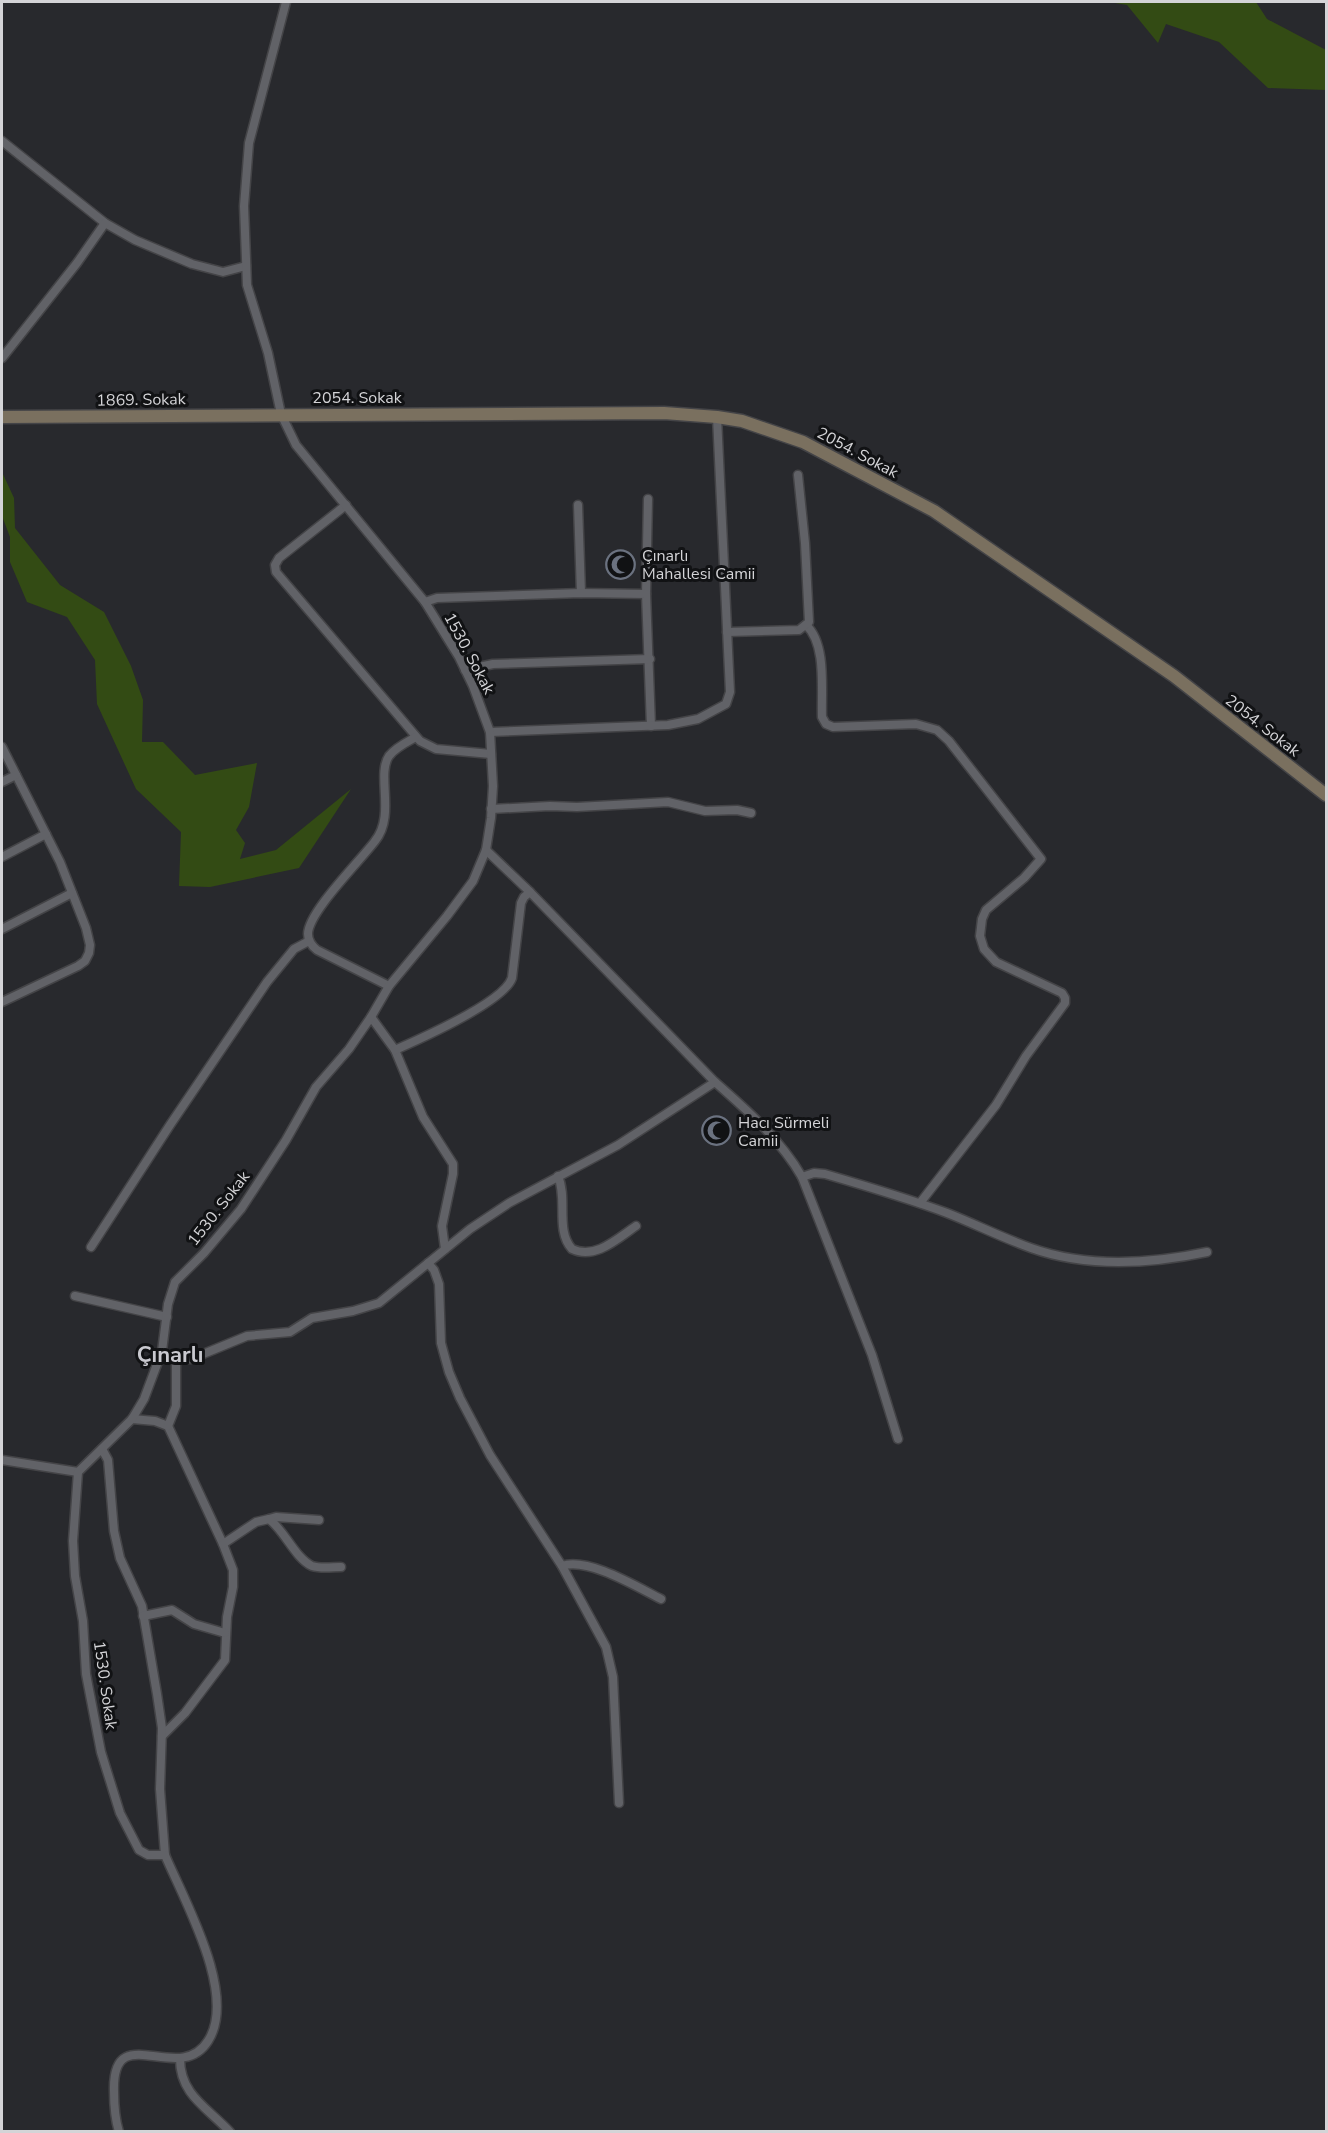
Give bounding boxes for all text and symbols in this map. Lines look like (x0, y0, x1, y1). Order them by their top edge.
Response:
street label: 2054. Sokak (312, 387, 403, 409)
street label: 1869. Sokak (96, 388, 187, 412)
street label: 2054. Sokak (813, 422, 903, 484)
place label: Çınarlı Mahallesi Camii (642, 545, 755, 585)
mosque icon: Çınarlı Mahallesi Camii (605, 548, 637, 580)
street label: 1530. Sokak (438, 609, 500, 699)
street label: 2054. Sokak (1220, 690, 1305, 763)
place label: Hacı Sürmeli Camii (738, 1112, 829, 1152)
mosque icon: Hacı Sürmeli Camii (701, 1115, 733, 1147)
street label: 1530. Sokak (183, 1166, 256, 1251)
district label: Çınarlı (137, 1340, 203, 1370)
street label: 1530. Sokak (88, 1639, 122, 1732)

